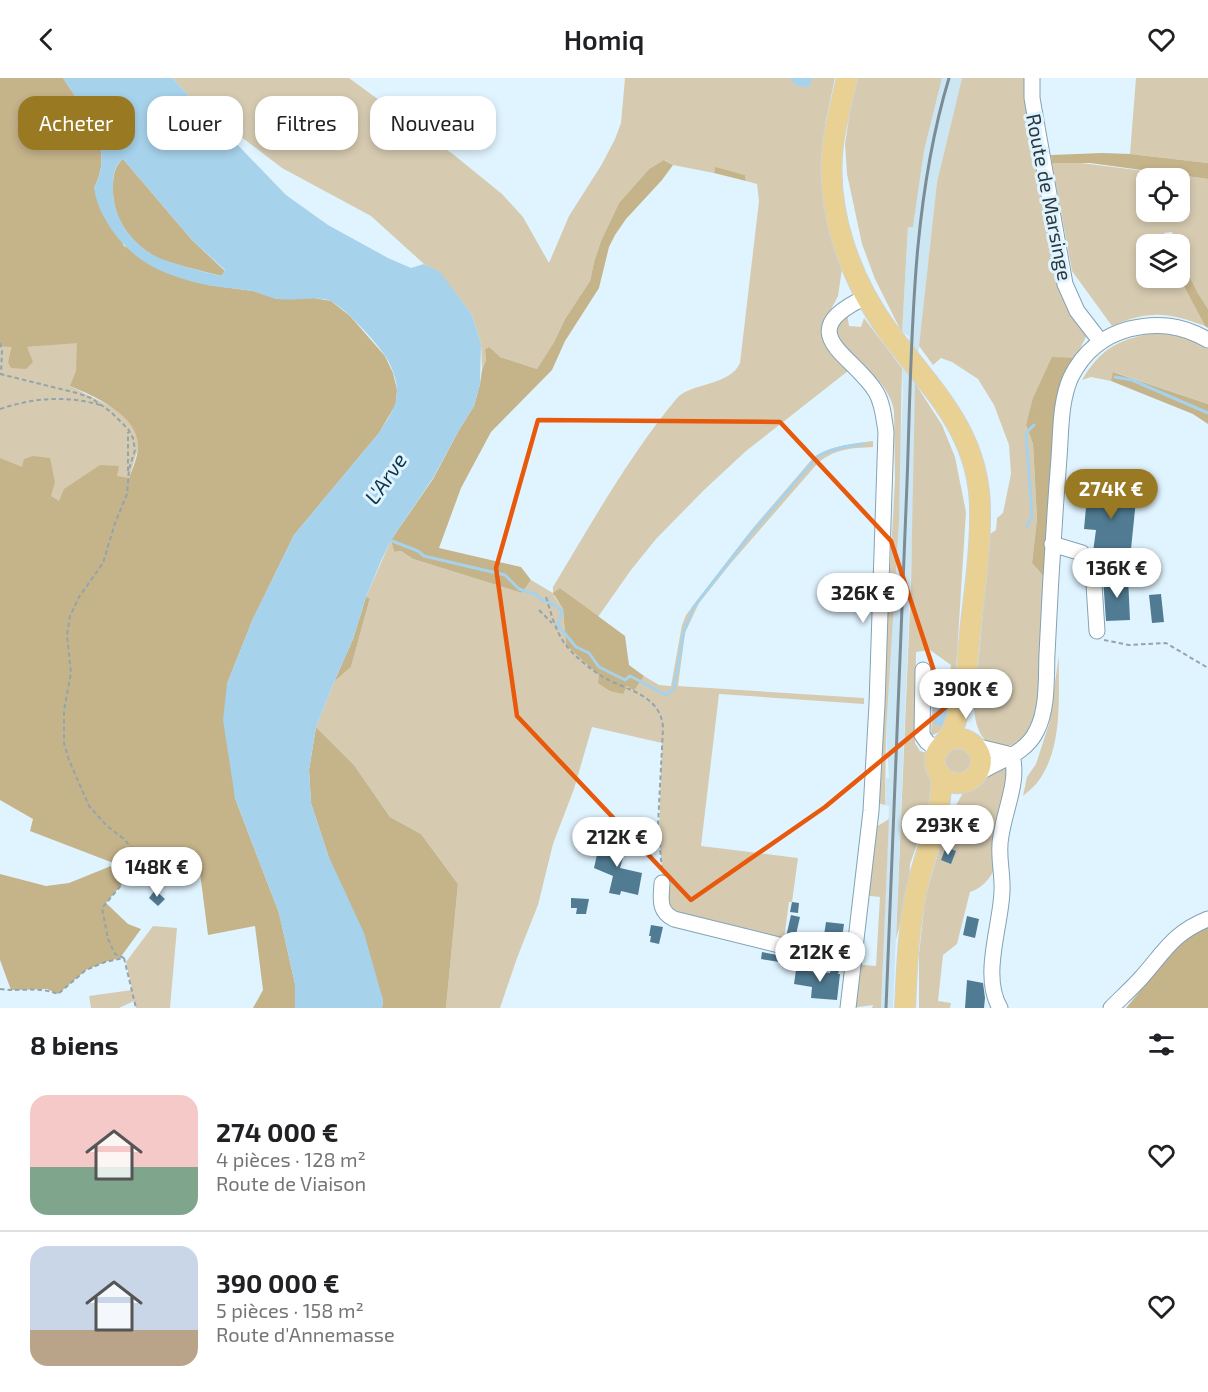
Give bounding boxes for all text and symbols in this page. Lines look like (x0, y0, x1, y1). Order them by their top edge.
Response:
icon: back (30, 23, 63, 56)
text: Homiq (564, 23, 644, 55)
icon: heart (1145, 23, 1178, 56)
chip: Acheter (18, 96, 135, 150)
chip: Louer (147, 96, 243, 150)
chip: Filtres (255, 96, 358, 150)
chip: Nouveau (370, 96, 496, 150)
street label: Route de Marsinge (1022, 111, 1078, 283)
map controls (1136, 168, 1190, 288)
button: locate (1136, 168, 1190, 222)
button: layers (1136, 234, 1190, 288)
water label: L'Arve (359, 448, 411, 508)
pin: 274K € (1062, 469, 1160, 520)
text: 274K € (1079, 476, 1143, 500)
pin: 136K € (1068, 548, 1166, 599)
text: 136K € (1086, 555, 1148, 579)
pin: 326K € (814, 573, 912, 624)
text: 326K € (831, 580, 895, 604)
pin: 390K € (917, 669, 1015, 720)
text: 390K € (933, 676, 999, 700)
pin: 293K € (899, 805, 997, 856)
text: 293K € (916, 812, 980, 836)
pin: 212K € (568, 817, 666, 868)
text: 212K € (586, 824, 648, 848)
pin: 148K € (108, 847, 206, 898)
text: 148K € (125, 854, 189, 878)
pin: 212K € (771, 932, 869, 983)
text: 212K € (789, 939, 851, 963)
icon: filters (1145, 1028, 1178, 1061)
text: 8 biens (30, 1029, 119, 1060)
text: 274 000 € (216, 1116, 339, 1147)
icon: home (78, 1119, 150, 1191)
icon: heart (1145, 1139, 1178, 1172)
text: 4 pièces · 128 m² (216, 1147, 366, 1171)
text: Route de Viaison (216, 1171, 366, 1195)
text: 390 000 € (216, 1267, 340, 1298)
icon: home (78, 1270, 150, 1342)
icon: heart (1145, 1290, 1178, 1323)
text: 5 pièces · 158 m² (216, 1298, 364, 1322)
text: Route d'Annemasse (216, 1322, 395, 1346)

